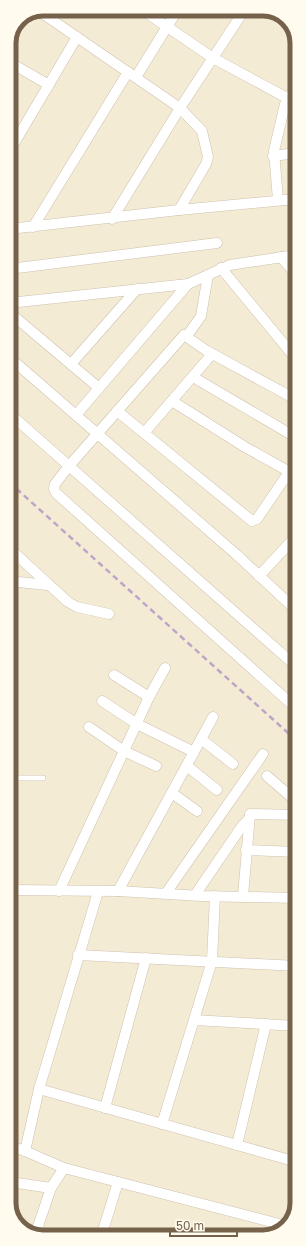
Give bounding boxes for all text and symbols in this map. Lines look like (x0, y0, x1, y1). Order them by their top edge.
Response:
scale bar (170, 1212, 237, 1238)
text: 50 m (176, 1218, 204, 1233)

